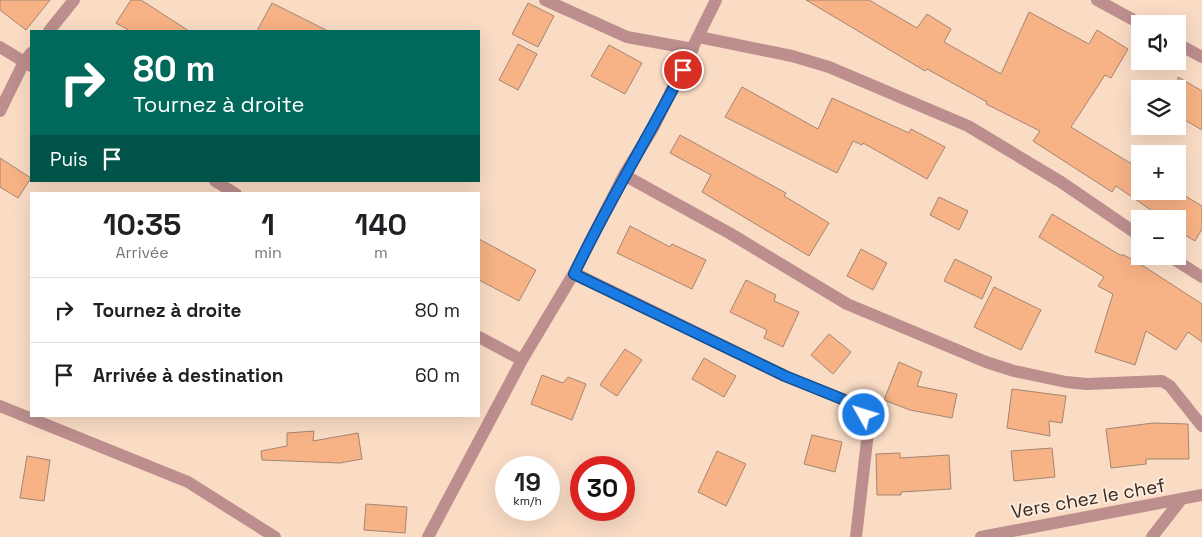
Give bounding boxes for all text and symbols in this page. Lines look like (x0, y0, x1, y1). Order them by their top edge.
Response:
map controls (1131, 15, 1186, 265)
button: sound (1131, 15, 1186, 70)
text: 80 m (133, 47, 215, 91)
pin (662, 49, 704, 91)
icon: right (50, 50, 115, 115)
icon: arrive (669, 56, 697, 84)
button: layers (1131, 80, 1186, 135)
text: Tournez à droite (133, 90, 304, 118)
icon: arrive (98, 145, 126, 173)
button: + (1131, 145, 1186, 200)
text: Puis (50, 147, 88, 172)
text: 10:35 (103, 205, 181, 244)
text: 1 (261, 205, 275, 244)
text: 140 (355, 205, 407, 244)
button: − (1131, 210, 1186, 265)
text: Arrivée (115, 242, 169, 263)
text: min (254, 242, 282, 263)
text: m (374, 242, 388, 263)
icon: right (50, 296, 78, 324)
text: Tournez à droite (93, 298, 242, 323)
text: 80 m (415, 298, 460, 323)
icon: arrive (50, 361, 78, 389)
text: Arrivée à destination (93, 363, 283, 388)
text: 60 m (415, 363, 460, 388)
position arrow (837, 388, 889, 440)
speed limit sign: 30 (570, 456, 635, 521)
text: 19 (514, 466, 541, 498)
street label: Vers chez le chef (1009, 473, 1167, 524)
text: km/h (513, 493, 542, 509)

